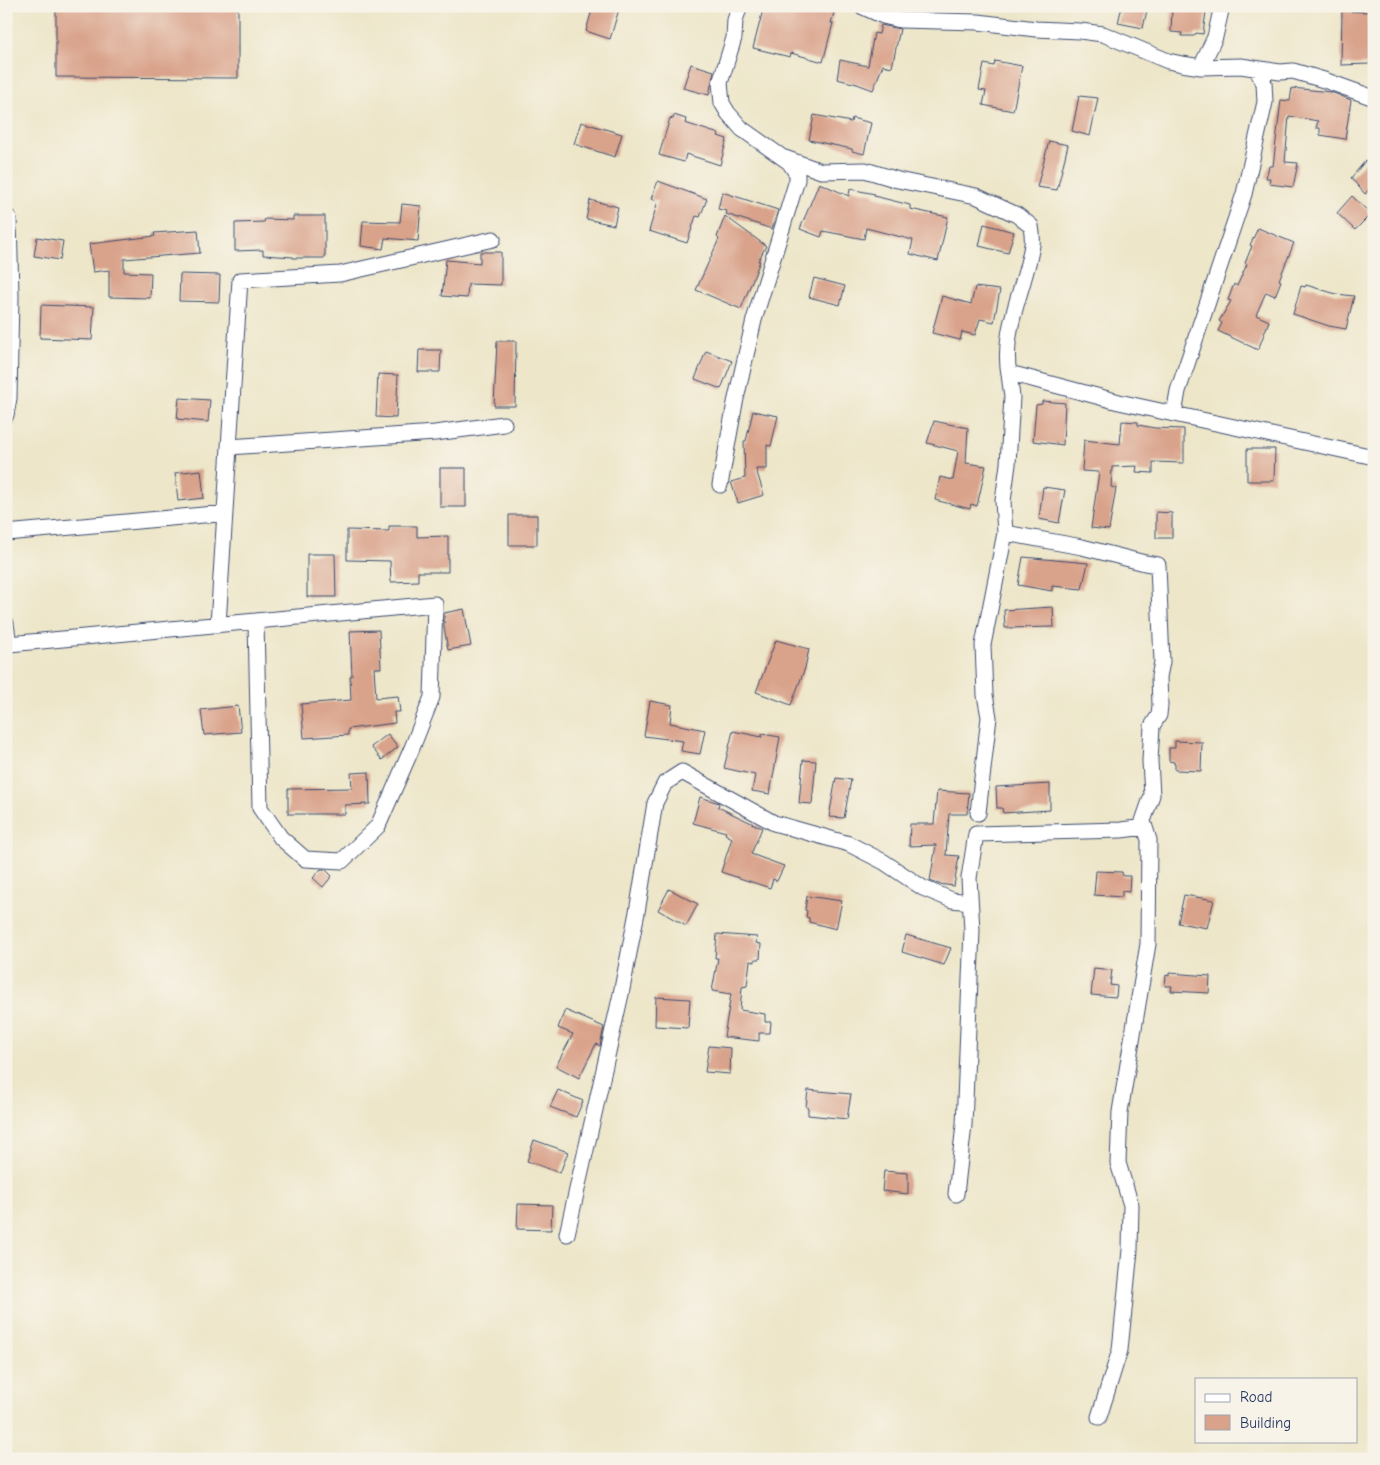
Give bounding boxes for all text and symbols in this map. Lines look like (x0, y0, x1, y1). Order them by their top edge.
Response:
legend (1195, 1378, 1358, 1442)
text: Road (1240, 1388, 1272, 1406)
text: Building (1240, 1414, 1291, 1432)

